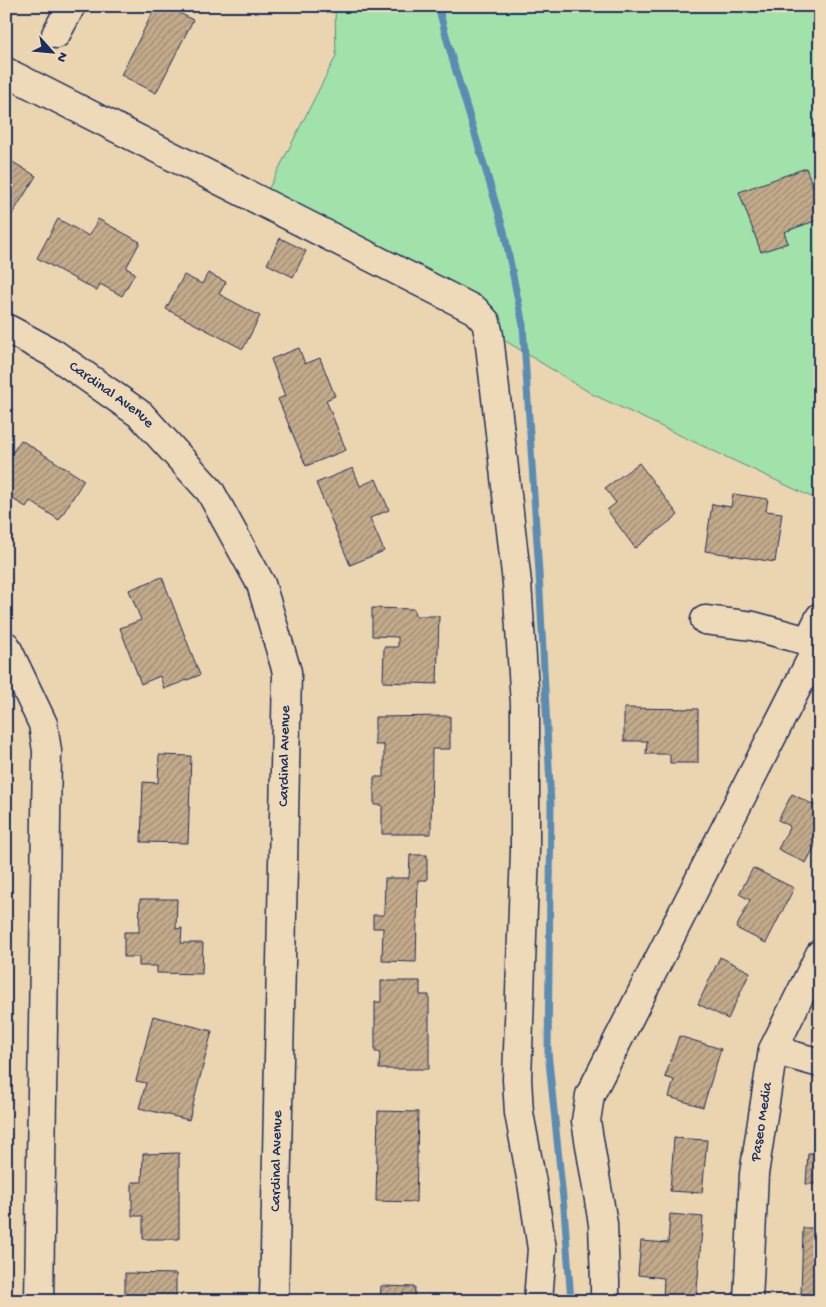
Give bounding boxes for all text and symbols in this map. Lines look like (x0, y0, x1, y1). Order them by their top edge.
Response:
north arrow (28, 28, 78, 78)
text: N (52, 49, 71, 65)
street label: Cardinal Avenue (65, 358, 158, 432)
street label: Cardinal Avenue (275, 705, 295, 807)
street label: Paseo Media (747, 1080, 777, 1164)
street label: Cardinal Avenue (267, 1110, 287, 1212)

